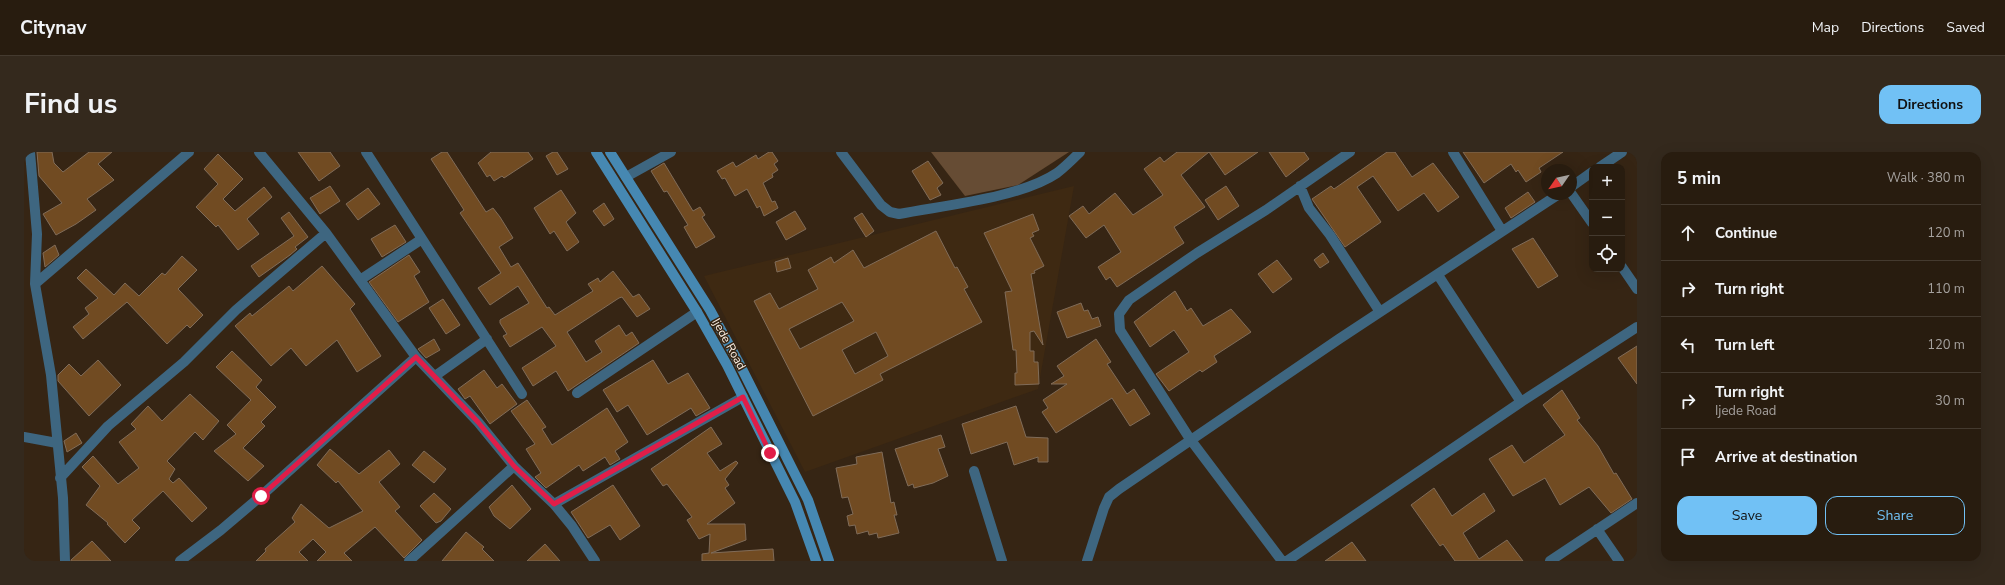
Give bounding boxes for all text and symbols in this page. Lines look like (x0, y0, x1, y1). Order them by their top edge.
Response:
text: Citynav (20, 15, 87, 41)
text: Map (1812, 18, 1839, 37)
text: Directions (1861, 18, 1924, 37)
text: Saved (1946, 18, 1985, 37)
text: Find us (24, 85, 118, 123)
button: Directions (1879, 85, 1981, 124)
north arrow (1541, 164, 1577, 200)
map controls (1589, 164, 1625, 272)
button: + (1589, 164, 1625, 200)
text: 5 min (1677, 167, 1721, 190)
text: Walk · 380 m (1887, 169, 1965, 187)
button: − (1589, 200, 1625, 236)
icon: ahead (1677, 222, 1699, 244)
text: Continue (1715, 223, 1777, 243)
text: 120 m (1927, 224, 1965, 242)
button: locate (1589, 236, 1625, 272)
icon: right (1677, 278, 1699, 300)
text: Turn right (1715, 279, 1784, 299)
text: 110 m (1927, 280, 1965, 298)
street label: Ijede Road (708, 315, 750, 373)
icon: left (1677, 334, 1699, 356)
text: Turn left (1715, 335, 1774, 355)
text: 120 m (1927, 336, 1965, 354)
text: Turn right (1715, 382, 1784, 402)
icon: right (1677, 390, 1699, 412)
text: 30 m (1935, 392, 1965, 410)
text: Ijede Road (1715, 402, 1776, 420)
route end (761, 444, 779, 462)
icon: arrive (1677, 446, 1699, 468)
text: Arrive at destination (1715, 447, 1858, 467)
route start (252, 487, 270, 505)
button: Save (1677, 496, 1817, 535)
button: Share (1825, 496, 1965, 535)

